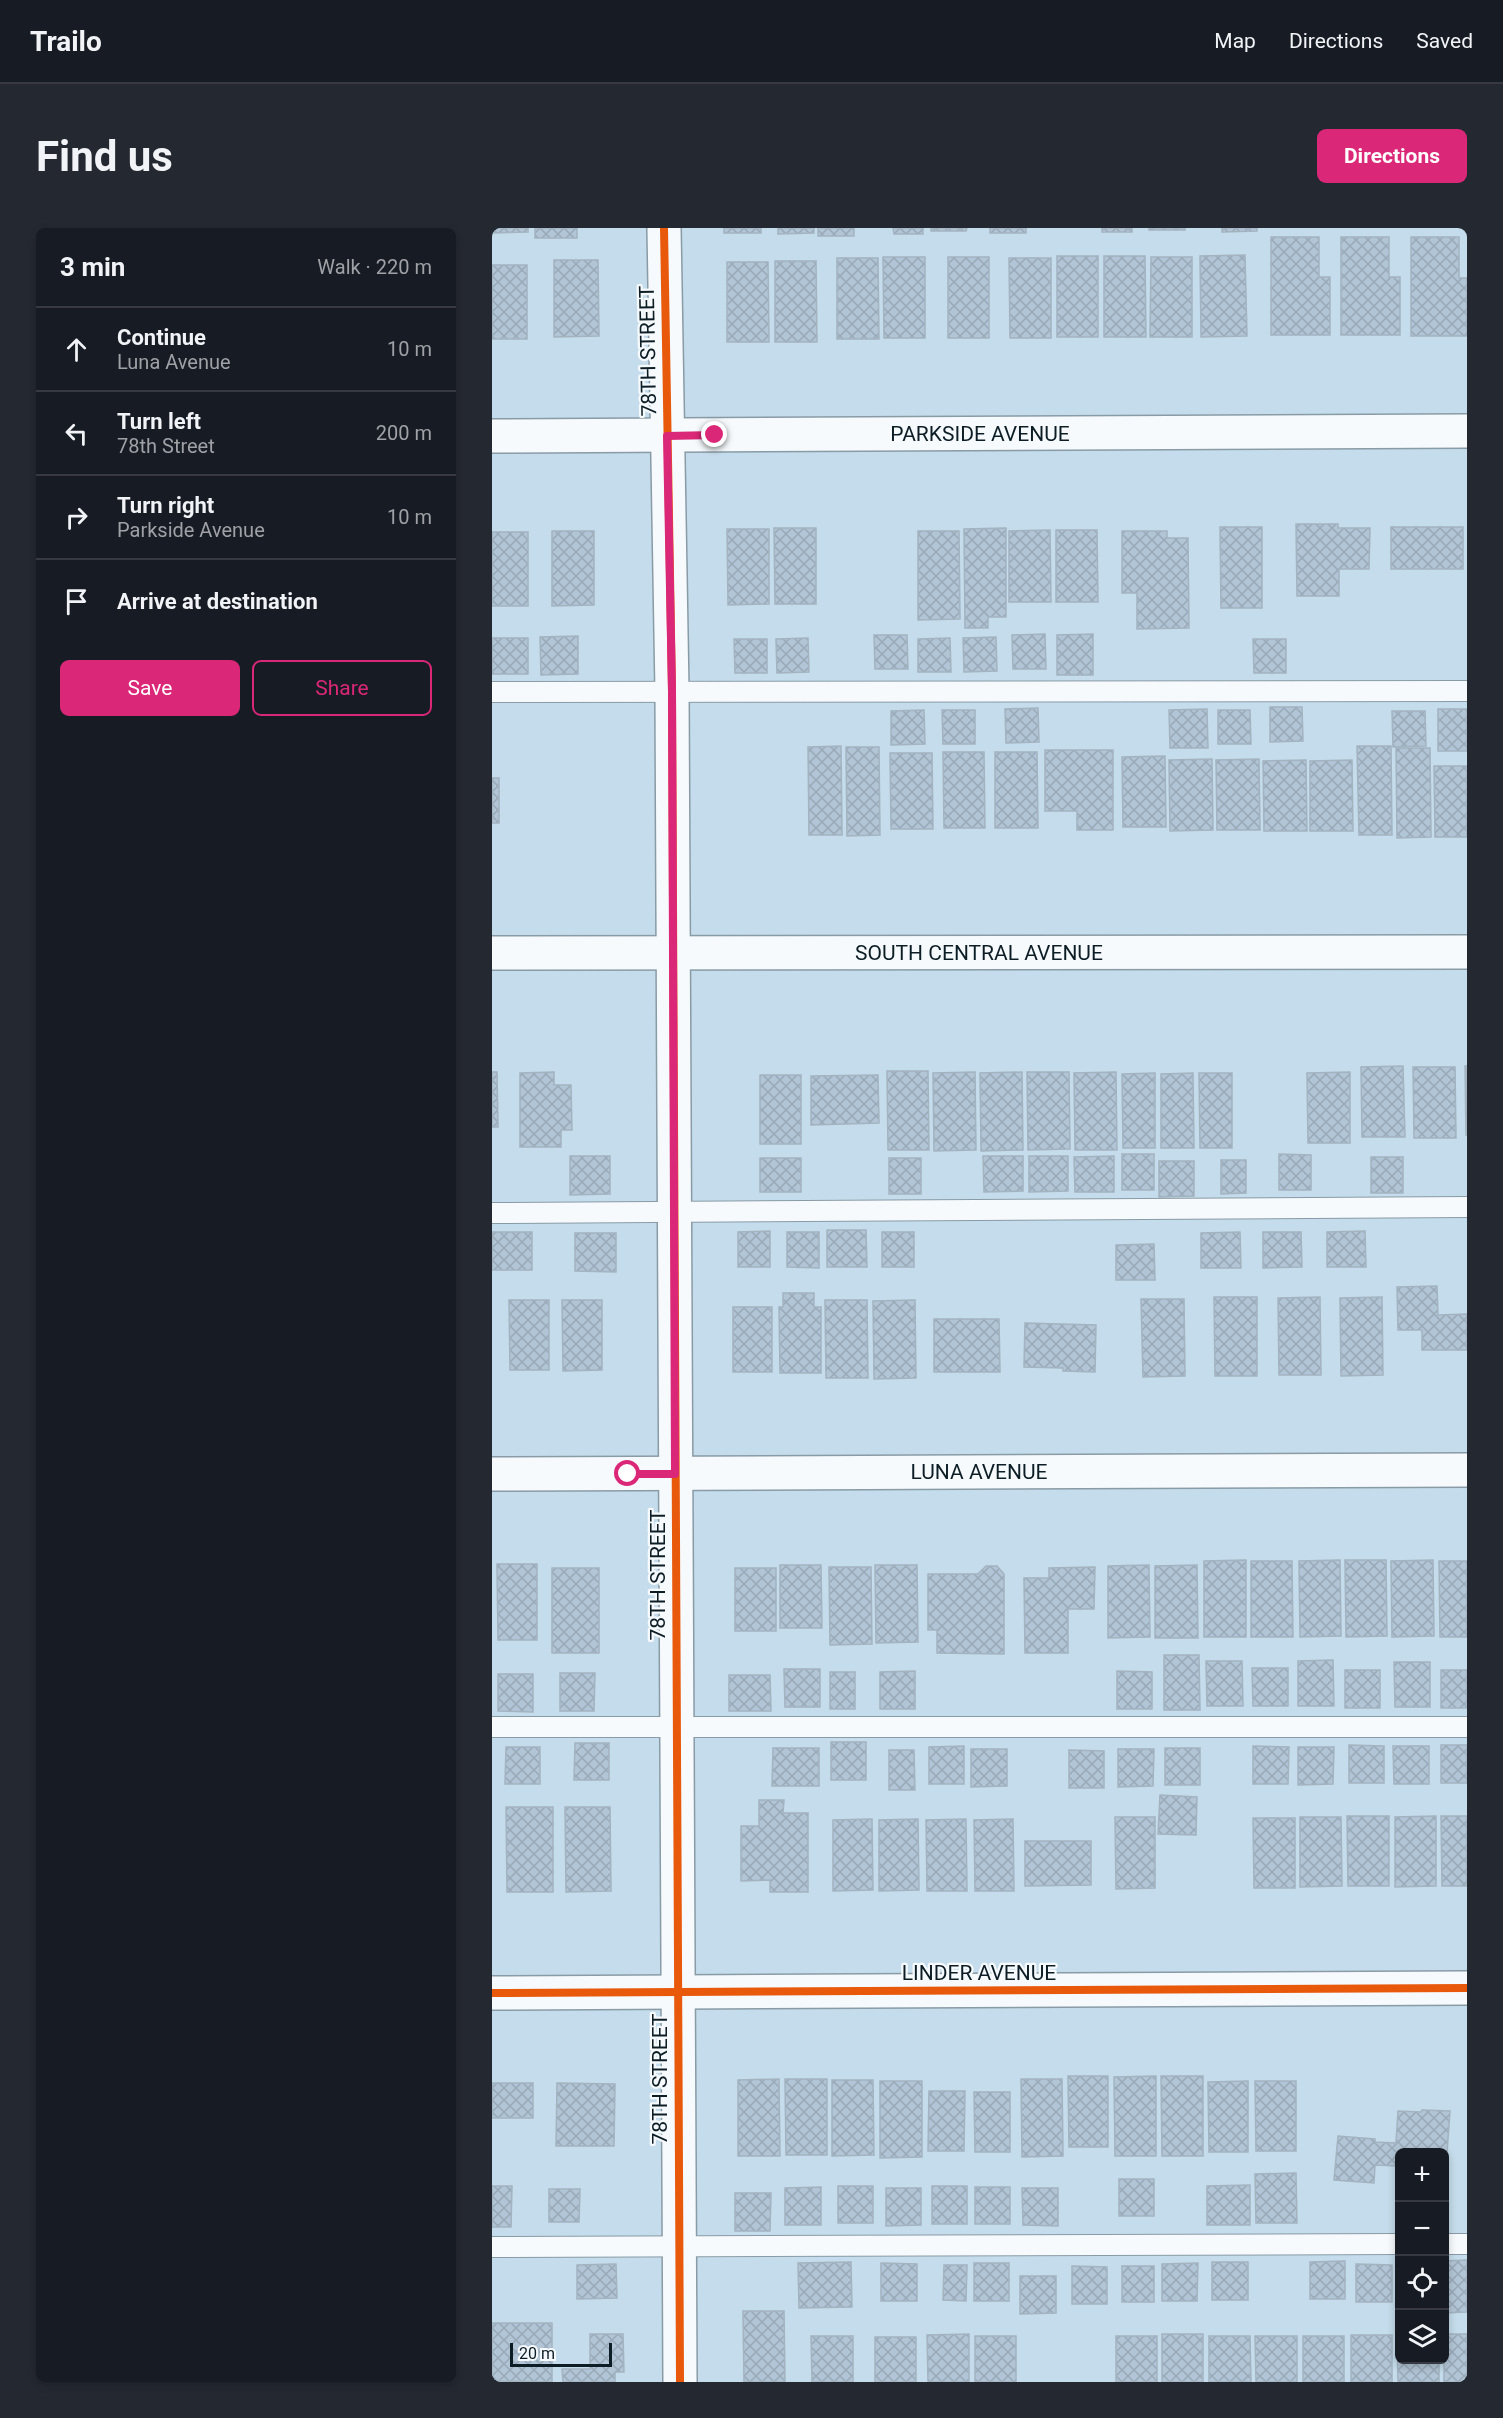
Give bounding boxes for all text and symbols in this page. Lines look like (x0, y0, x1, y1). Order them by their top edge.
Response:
text: Trailo (30, 25, 102, 58)
text: Map (1214, 29, 1256, 53)
text: Directions (1289, 29, 1383, 53)
text: Saved (1416, 29, 1473, 53)
button: Directions (1317, 129, 1467, 183)
text: Find us (36, 132, 173, 181)
text: 3 min (60, 252, 125, 282)
text: Walk · 220 m (317, 255, 432, 279)
street label: 78TH STREET (635, 285, 661, 417)
text: Continue (117, 325, 206, 350)
icon: ahead (60, 333, 93, 366)
text: 10 m (387, 337, 432, 361)
text: Luna Avenue (117, 350, 231, 374)
text: Turn left (117, 409, 201, 434)
icon: left (60, 417, 93, 450)
text: 200 m (376, 421, 432, 445)
route end (701, 421, 727, 447)
street label: PARKSIDE AVENUE (890, 422, 1070, 446)
text: 78th Street (117, 434, 215, 458)
text: Turn right (117, 493, 214, 518)
icon: right (60, 501, 93, 534)
text: 10 m (387, 505, 432, 529)
text: Parkside Avenue (117, 518, 265, 542)
icon: arrive (60, 585, 93, 618)
text: Arrive at destination (117, 589, 318, 614)
button: Save (60, 660, 240, 716)
button: Share (252, 660, 432, 716)
street label: SOUTH CENTRAL AVENUE (855, 941, 1103, 965)
route start (614, 1460, 640, 1486)
street label: LUNA AVENUE (910, 1460, 1048, 1484)
street label: 78TH STREET (646, 1509, 670, 1640)
street label: LINDER AVENUE (902, 1961, 1056, 1985)
street label: 78TH STREET (648, 2013, 672, 2144)
map controls (1395, 2148, 1449, 2364)
button: + (1395, 2148, 1449, 2202)
button: − (1395, 2202, 1449, 2256)
button: locate (1395, 2256, 1449, 2310)
button: layers (1395, 2310, 1449, 2364)
scale bar (510, 2340, 612, 2368)
text: 20 m (519, 2344, 555, 2363)

